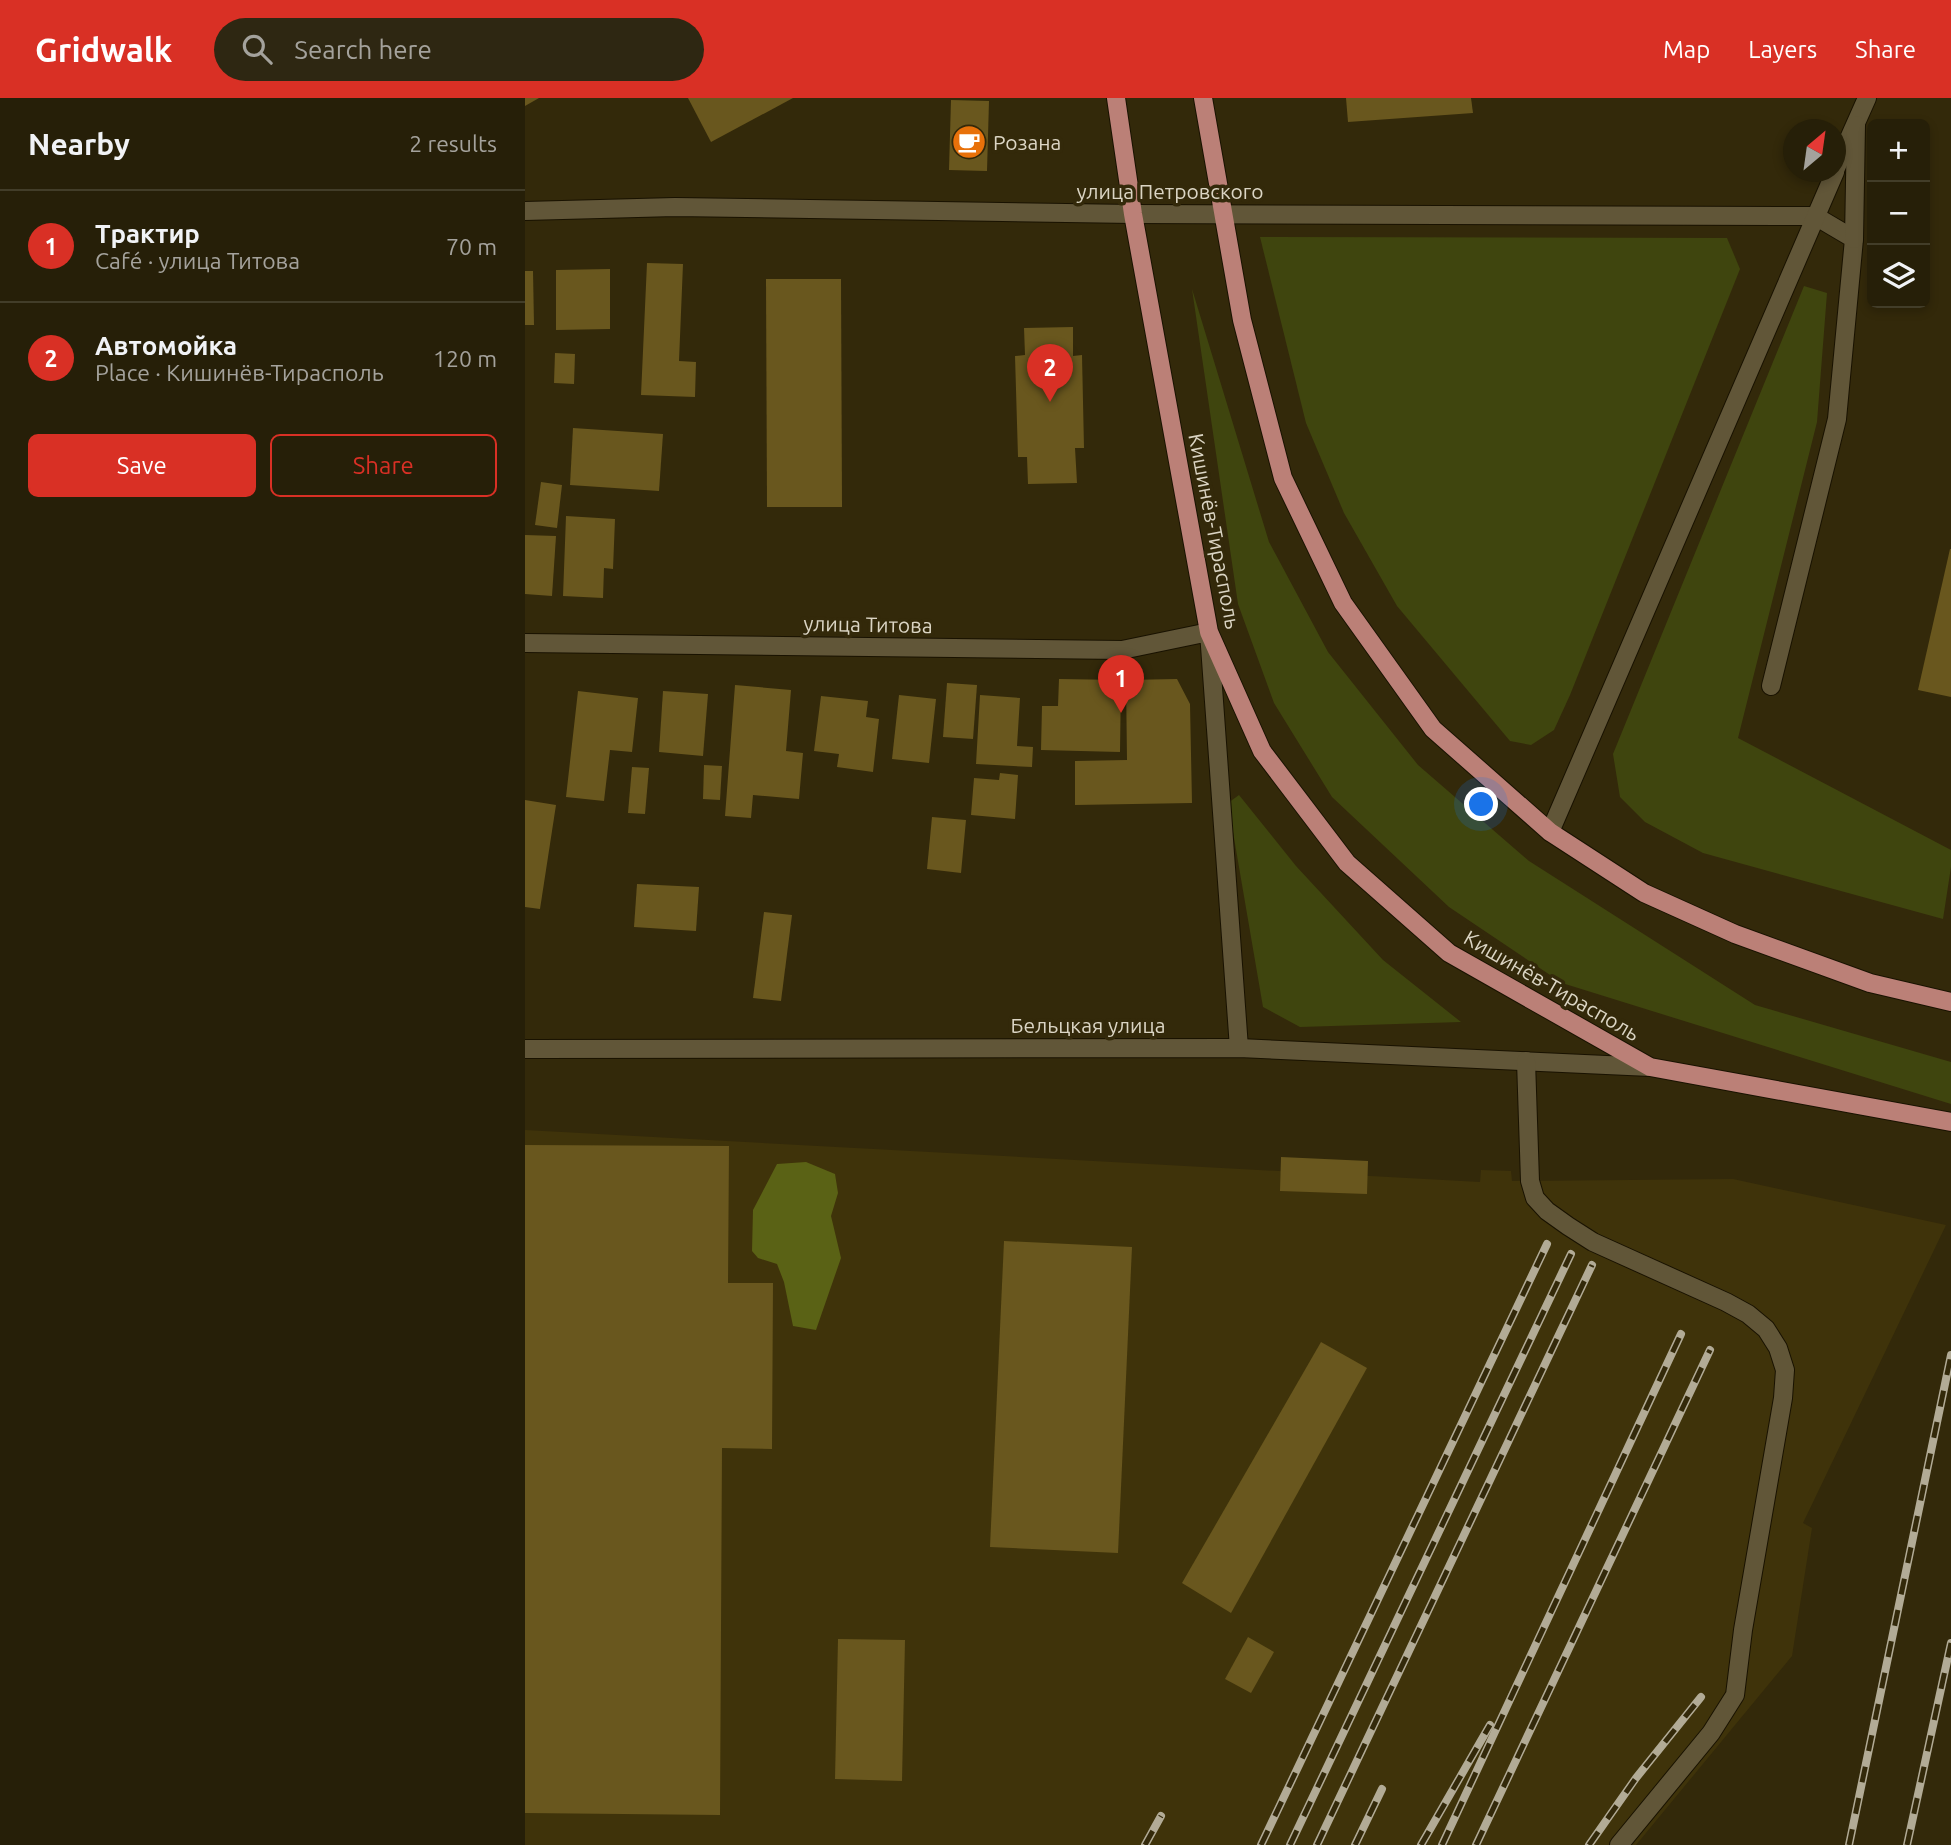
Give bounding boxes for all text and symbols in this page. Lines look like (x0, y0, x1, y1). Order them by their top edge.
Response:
search box (214, 18, 704, 81)
icon: search (238, 30, 276, 68)
text: Gridwalk (35, 31, 172, 68)
text: Search here (294, 35, 432, 64)
text: Map (1663, 36, 1710, 63)
text: Layers (1748, 36, 1817, 63)
text: Share (1855, 36, 1916, 63)
north arrow (1783, 119, 1846, 182)
map controls (1867, 119, 1930, 308)
button: + (1867, 119, 1930, 182)
cafe icon: Розана (950, 123, 988, 161)
text: Nearby (28, 127, 130, 161)
place label: Розана (993, 130, 1061, 154)
text: 2 results (409, 131, 497, 156)
street label: улица Петровского (1076, 179, 1264, 203)
button: − (1867, 182, 1930, 245)
text: Трактир (95, 219, 200, 248)
text: 1 (45, 234, 57, 259)
text: 70 m (446, 234, 497, 259)
button: layers (1867, 245, 1930, 308)
text: Café · улица Титова (95, 248, 300, 273)
text: Автомойка (95, 331, 237, 360)
pin: 2 (1027, 344, 1073, 402)
text: 2 (45, 346, 57, 371)
text: 120 m (433, 346, 497, 371)
text: Place · Кишинёв-Тирасполь (95, 360, 384, 385)
street label: Кишинёв-Тирасполь (1184, 431, 1246, 631)
button: Save (28, 434, 256, 497)
button: Share (270, 434, 497, 497)
street label: улица Титова (803, 611, 933, 637)
pin: 1 (1098, 655, 1144, 713)
your location (1464, 787, 1498, 821)
street label: Кишинёв-Тирасполь (1460, 925, 1644, 1045)
street label: Бельцкая улица (1010, 1013, 1166, 1037)

